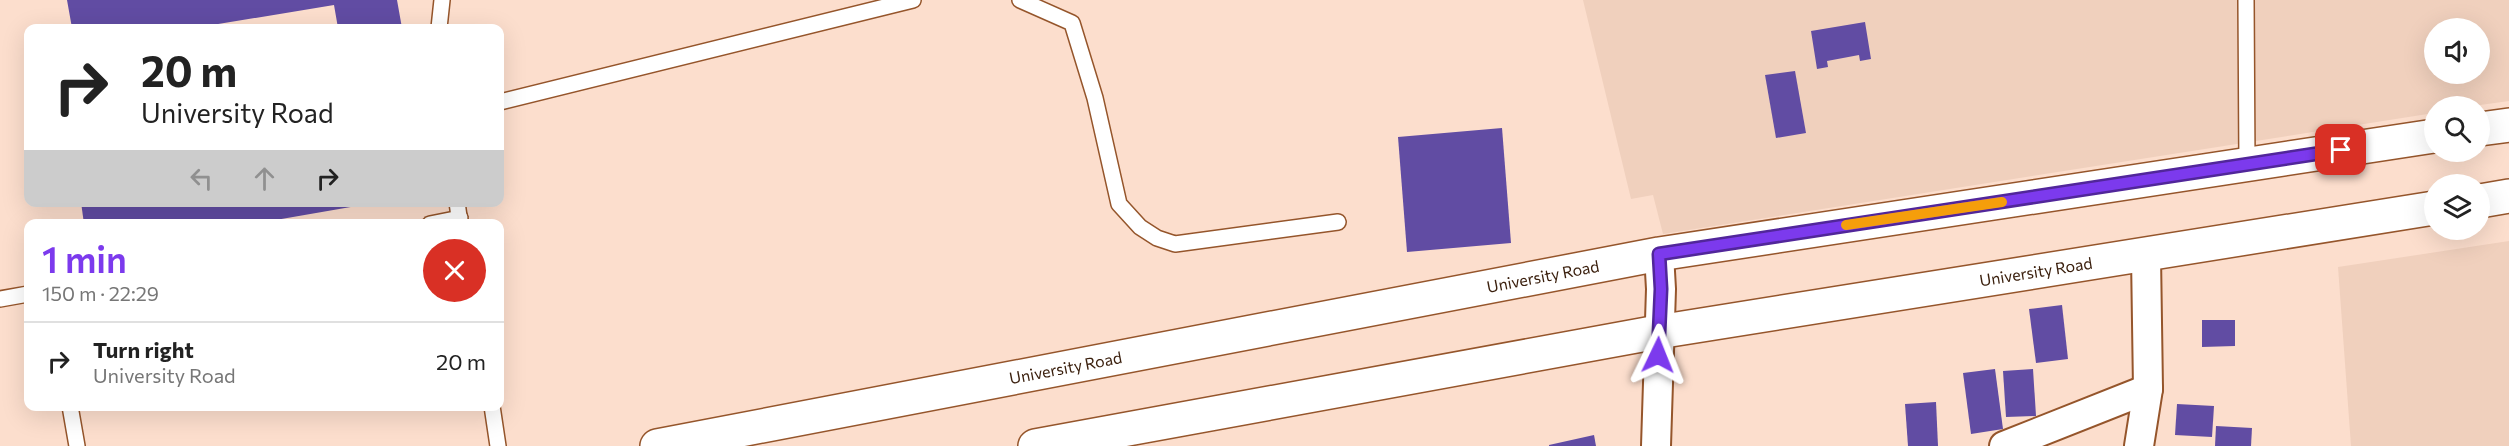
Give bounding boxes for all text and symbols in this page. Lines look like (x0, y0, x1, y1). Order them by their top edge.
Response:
map controls (2424, 18, 2490, 240)
button: sound (2424, 18, 2490, 84)
text: 20 m (141, 44, 237, 96)
icon: right (42, 48, 120, 126)
text: University Road (141, 96, 334, 129)
button: search (2424, 96, 2490, 162)
pin (2315, 124, 2366, 175)
icon: arrive (2324, 133, 2357, 166)
icon: left (185, 162, 218, 195)
icon: ahead (248, 162, 281, 195)
icon: right (311, 162, 344, 195)
button: layers (2424, 174, 2490, 240)
text: 1 min (42, 236, 127, 280)
button: close (423, 239, 486, 302)
street label: University Road (1978, 253, 2094, 290)
street label: University Road (1485, 256, 1601, 296)
text: 150 m · 22:29 (42, 281, 159, 305)
position arrow (1626, 323, 1690, 387)
text: Turn right (93, 336, 194, 363)
icon: right (42, 345, 75, 378)
street label: University Road (1008, 347, 1123, 387)
text: 20 m (436, 348, 486, 375)
text: University Road (93, 363, 236, 387)

